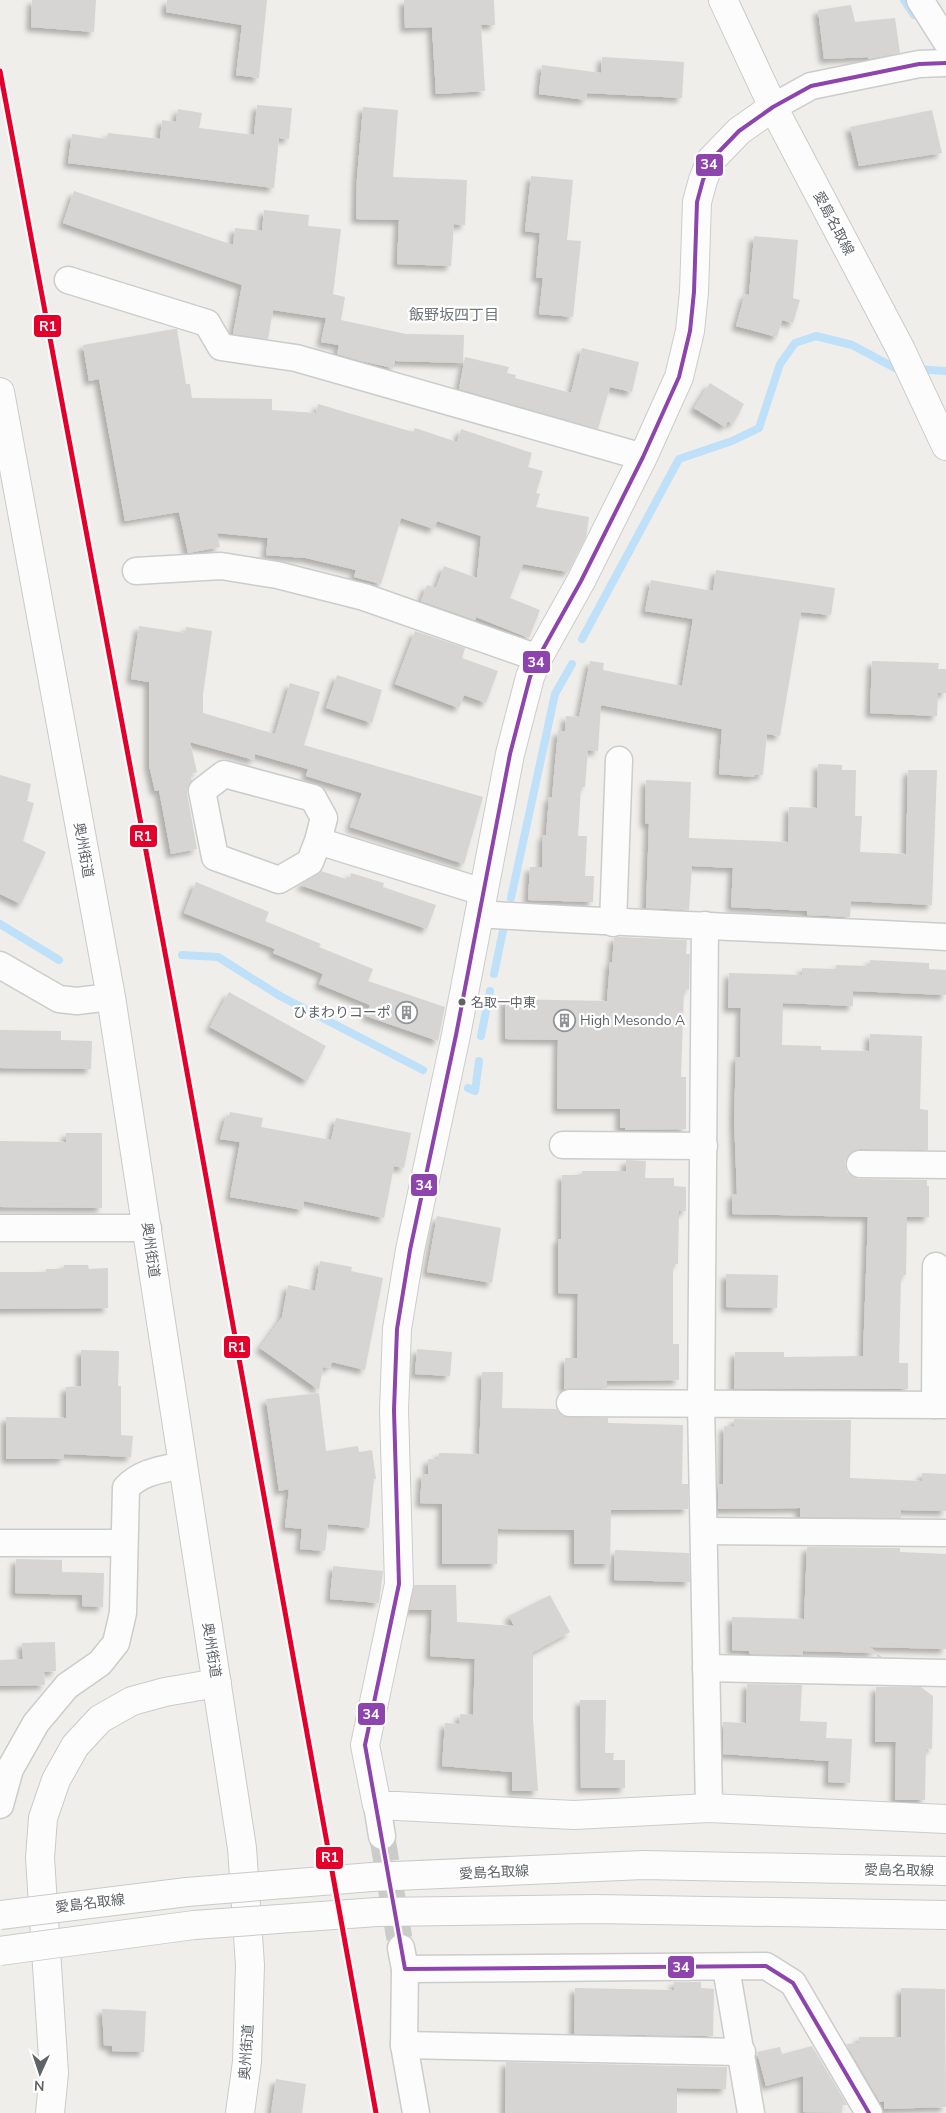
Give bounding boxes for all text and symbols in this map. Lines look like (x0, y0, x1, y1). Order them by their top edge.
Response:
line badge: 34 (695, 153, 724, 177)
text: 34 (701, 155, 718, 174)
street label: 愛島名取線 (809, 188, 858, 259)
district label: 飯野坂四丁目 (409, 305, 499, 325)
line badge: R1 (33, 314, 62, 338)
text: R1 (39, 317, 57, 336)
line badge: 34 (522, 650, 551, 674)
text: 34 (528, 653, 545, 672)
street label: 奥州街道 (69, 821, 98, 879)
line badge: R1 (129, 824, 158, 848)
text: R1 (134, 827, 152, 846)
place label: 名取一中東 (471, 994, 536, 1012)
marker: 名取一中東 (457, 997, 467, 1007)
building icon: ひまわりコーポ (395, 1000, 419, 1024)
place label: ひまわりコーポ (293, 1003, 391, 1022)
building icon: High Mesondo A (552, 1008, 576, 1032)
place label: High Mesondo A (580, 1011, 685, 1030)
line badge: 34 (410, 1173, 438, 1197)
text: 34 (416, 1176, 433, 1195)
street label: 奥州街道 (137, 1221, 164, 1279)
line badge: R1 (223, 1335, 251, 1359)
text: R1 (228, 1338, 246, 1357)
street label: 奥州街道 (198, 1621, 225, 1679)
line badge: 34 (357, 1702, 386, 1726)
text: 34 (363, 1705, 380, 1724)
line badge: R1 (315, 1846, 344, 1870)
text: R1 (321, 1848, 339, 1867)
street label: 愛島名取線 (864, 1860, 934, 1881)
street label: 愛島名取線 (459, 1861, 529, 1884)
street label: 愛島名取線 (54, 1890, 126, 1917)
line badge: 34 (667, 1955, 695, 1979)
text: 34 (673, 1958, 690, 1977)
street label: 奥州街道 (235, 2023, 258, 2081)
north arrow (15, 2048, 65, 2098)
text: N (34, 2076, 45, 2095)

